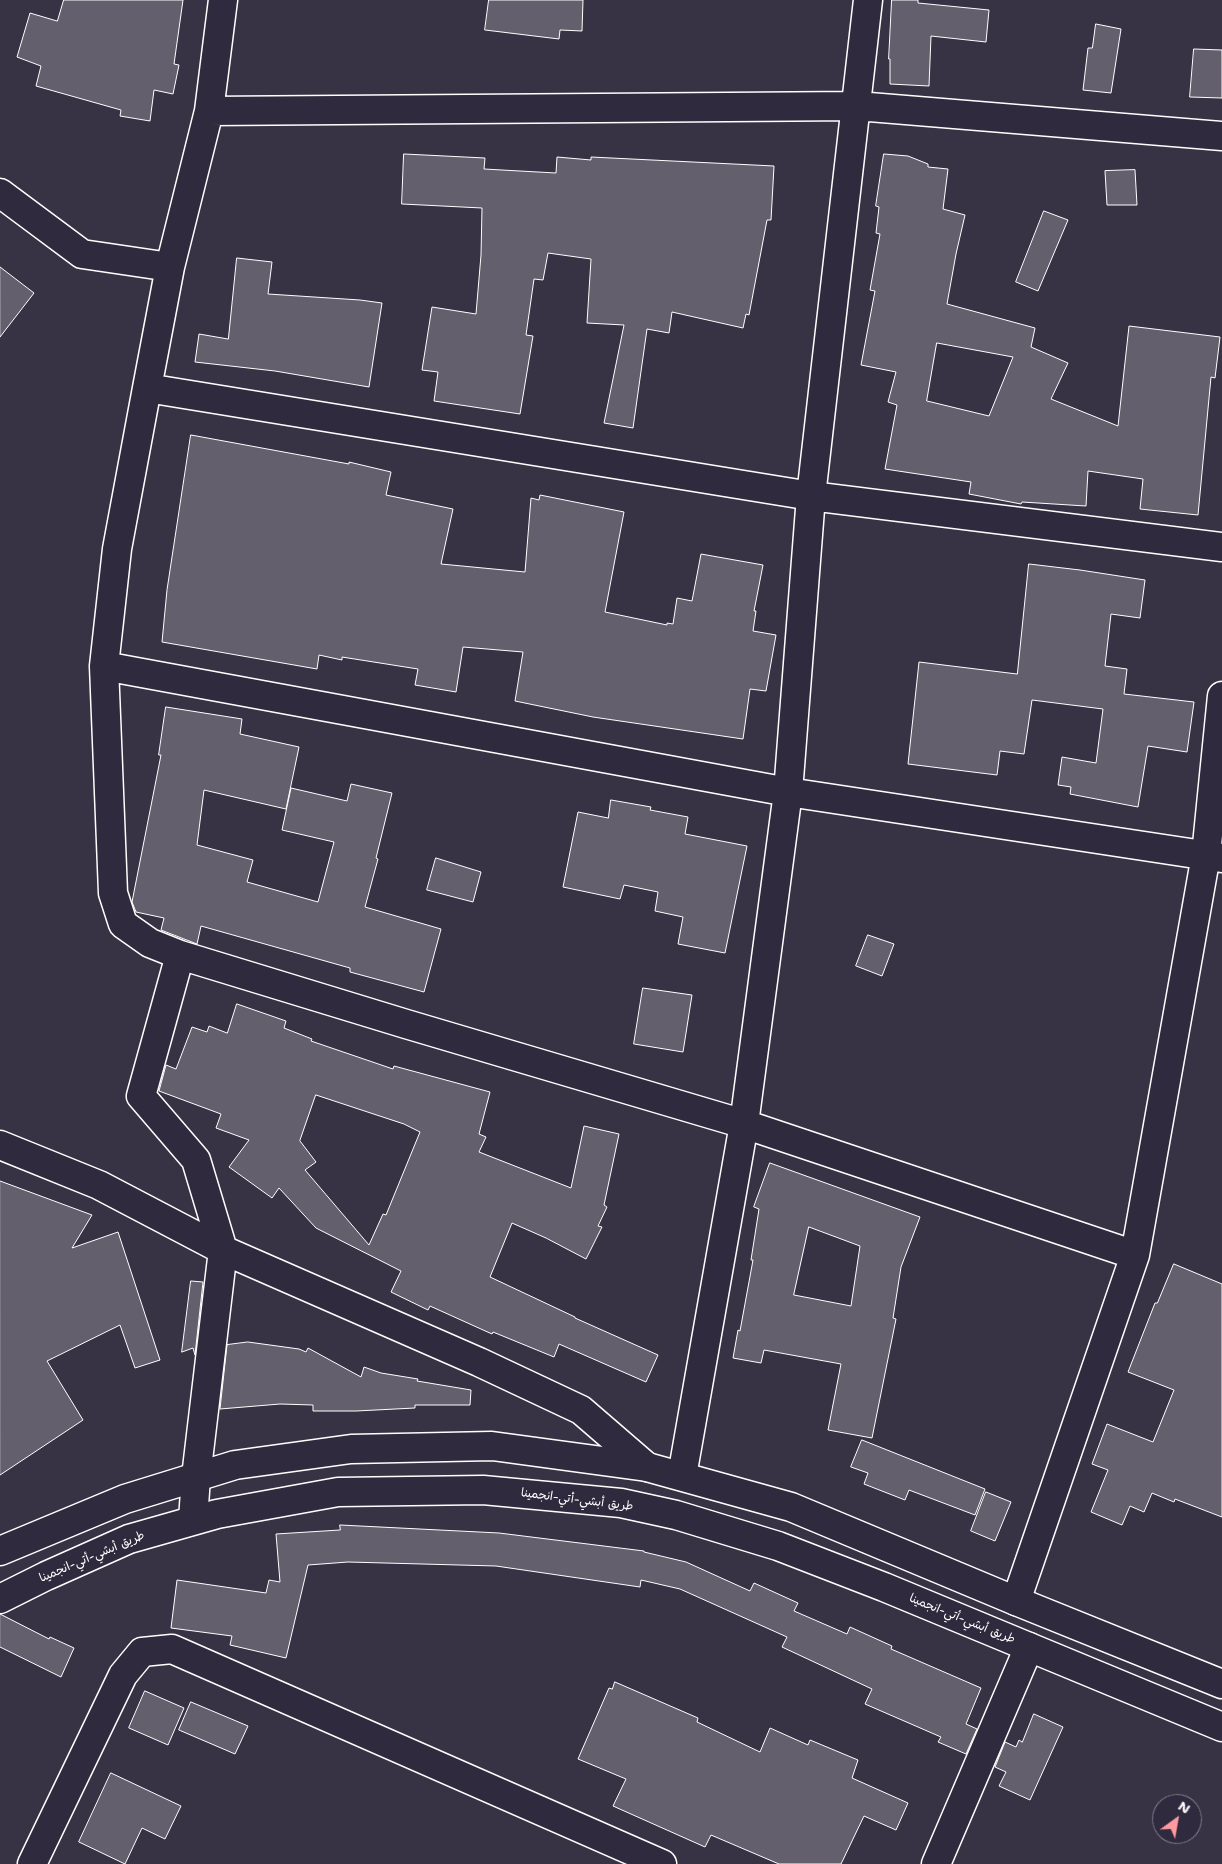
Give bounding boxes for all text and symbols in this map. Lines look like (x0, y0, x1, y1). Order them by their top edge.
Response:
street label: طريق أبشي-أتي-انجمينا (520, 1486, 634, 1514)
street label: طريق أبشي-أتي-انجمينا (37, 1528, 147, 1586)
street label: طريق أبشي-أتي-انجمينا (907, 1591, 1017, 1647)
north arrow (1152, 1794, 1202, 1844)
text: N (1175, 1797, 1194, 1818)

